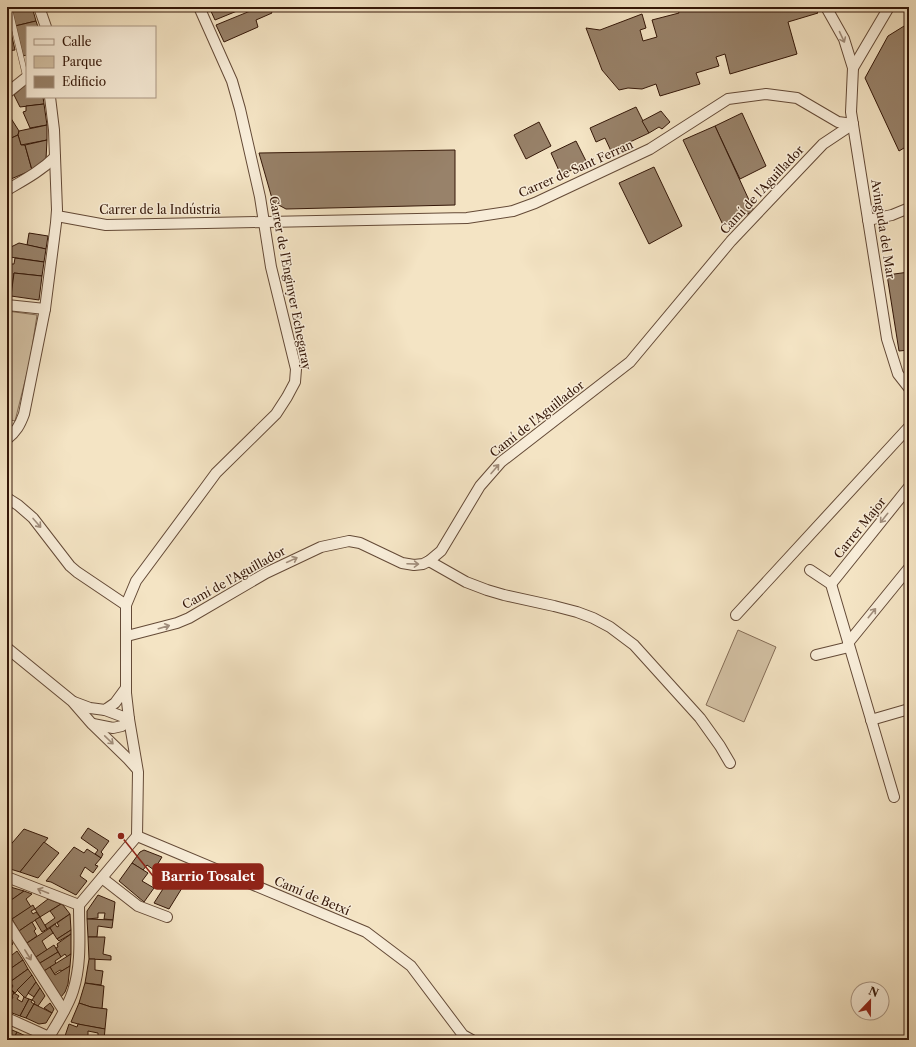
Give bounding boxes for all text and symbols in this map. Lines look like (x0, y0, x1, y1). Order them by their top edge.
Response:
legend (26, 26, 156, 98)
one-way arrow (839, 30, 846, 42)
text: Calle (62, 34, 92, 49)
text: Parque (62, 54, 103, 69)
text: Edificio (62, 74, 106, 89)
street label: Carrer de Sant Ferran (516, 136, 636, 201)
street label: Camí de l'Aguillador (717, 142, 807, 237)
street label: Avinguda del Mar (868, 177, 899, 280)
street label: Carrer de l'Enginyer Echegaray (266, 195, 315, 371)
street label: Carrer de la Indústria (99, 202, 221, 217)
street label: Camí de l'Aguillador (486, 377, 587, 460)
one-way arrow (490, 464, 499, 475)
street label: Carrer Major (830, 494, 889, 561)
one-way arrow (880, 512, 889, 523)
one-way arrow (32, 517, 41, 528)
street label: Camí de l'Aguillador (180, 543, 288, 612)
one-way arrow (285, 556, 297, 563)
one-way arrow (406, 560, 419, 567)
one-way arrow (868, 608, 877, 618)
one-way arrow (158, 623, 171, 630)
one-way arrow (104, 735, 114, 744)
callout: Barrio Tosalet (153, 864, 263, 889)
text: Barrio Tosalet (161, 868, 256, 884)
street label: Camí de Betxí (272, 873, 353, 918)
one-way arrow (37, 887, 49, 894)
one-way arrow (24, 949, 32, 960)
north arrow (850, 981, 890, 1021)
text: N (867, 983, 881, 1000)

